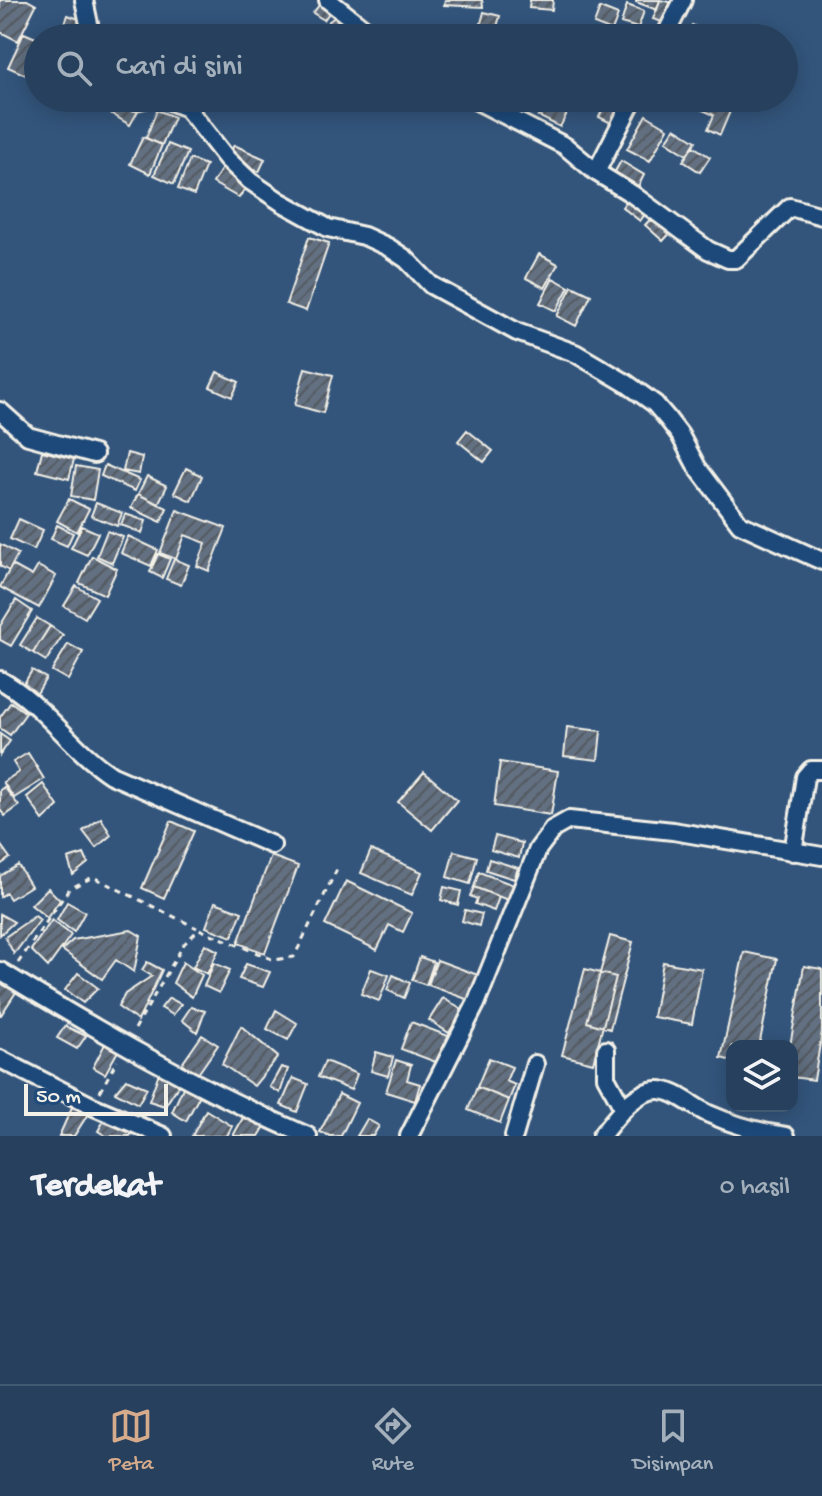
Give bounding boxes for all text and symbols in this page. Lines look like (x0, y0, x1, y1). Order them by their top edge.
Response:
search box (24, 24, 798, 112)
icon: search (52, 46, 96, 90)
text: Cari di sini (116, 51, 243, 86)
map controls (726, 1040, 798, 1112)
button: layers (726, 1040, 798, 1112)
scale bar (24, 1080, 168, 1116)
text: 50 m (36, 1085, 81, 1111)
text: Terdekat (32, 1168, 160, 1208)
text: 0 hasil (720, 1173, 790, 1204)
tab: Peta (109, 1404, 153, 1478)
tab: Rute (371, 1404, 415, 1478)
tab: Disimpan (632, 1404, 713, 1478)

